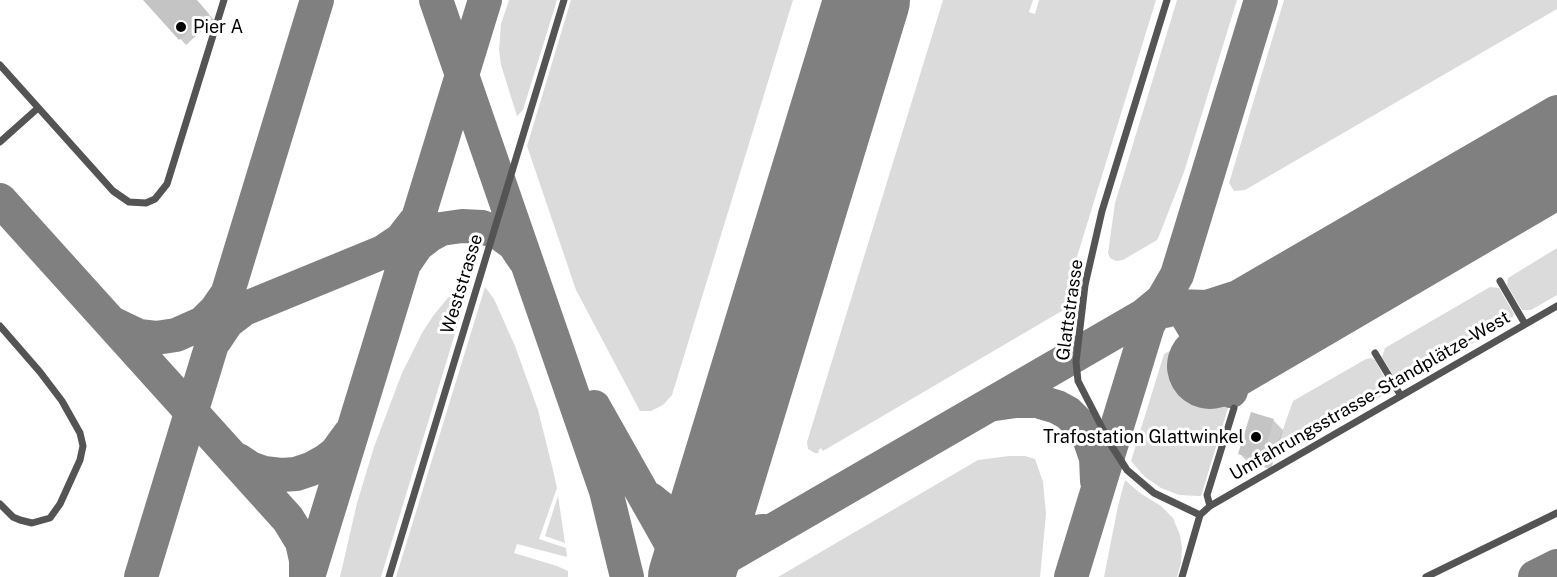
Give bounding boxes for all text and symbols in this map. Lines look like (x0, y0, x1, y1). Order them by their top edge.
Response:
place label: Pier A (193, 16, 243, 38)
marker: Pier A (174, 20, 188, 34)
street label: Weststrasse (437, 231, 487, 337)
street label: Glattstrasse (1052, 258, 1088, 362)
street label: Umfahrungsstrasse-Standplätze-West (1226, 307, 1514, 485)
place label: Trafostation Glattwinkel (1043, 426, 1244, 448)
marker: Trafostation Glattwinkel (1249, 430, 1263, 444)

